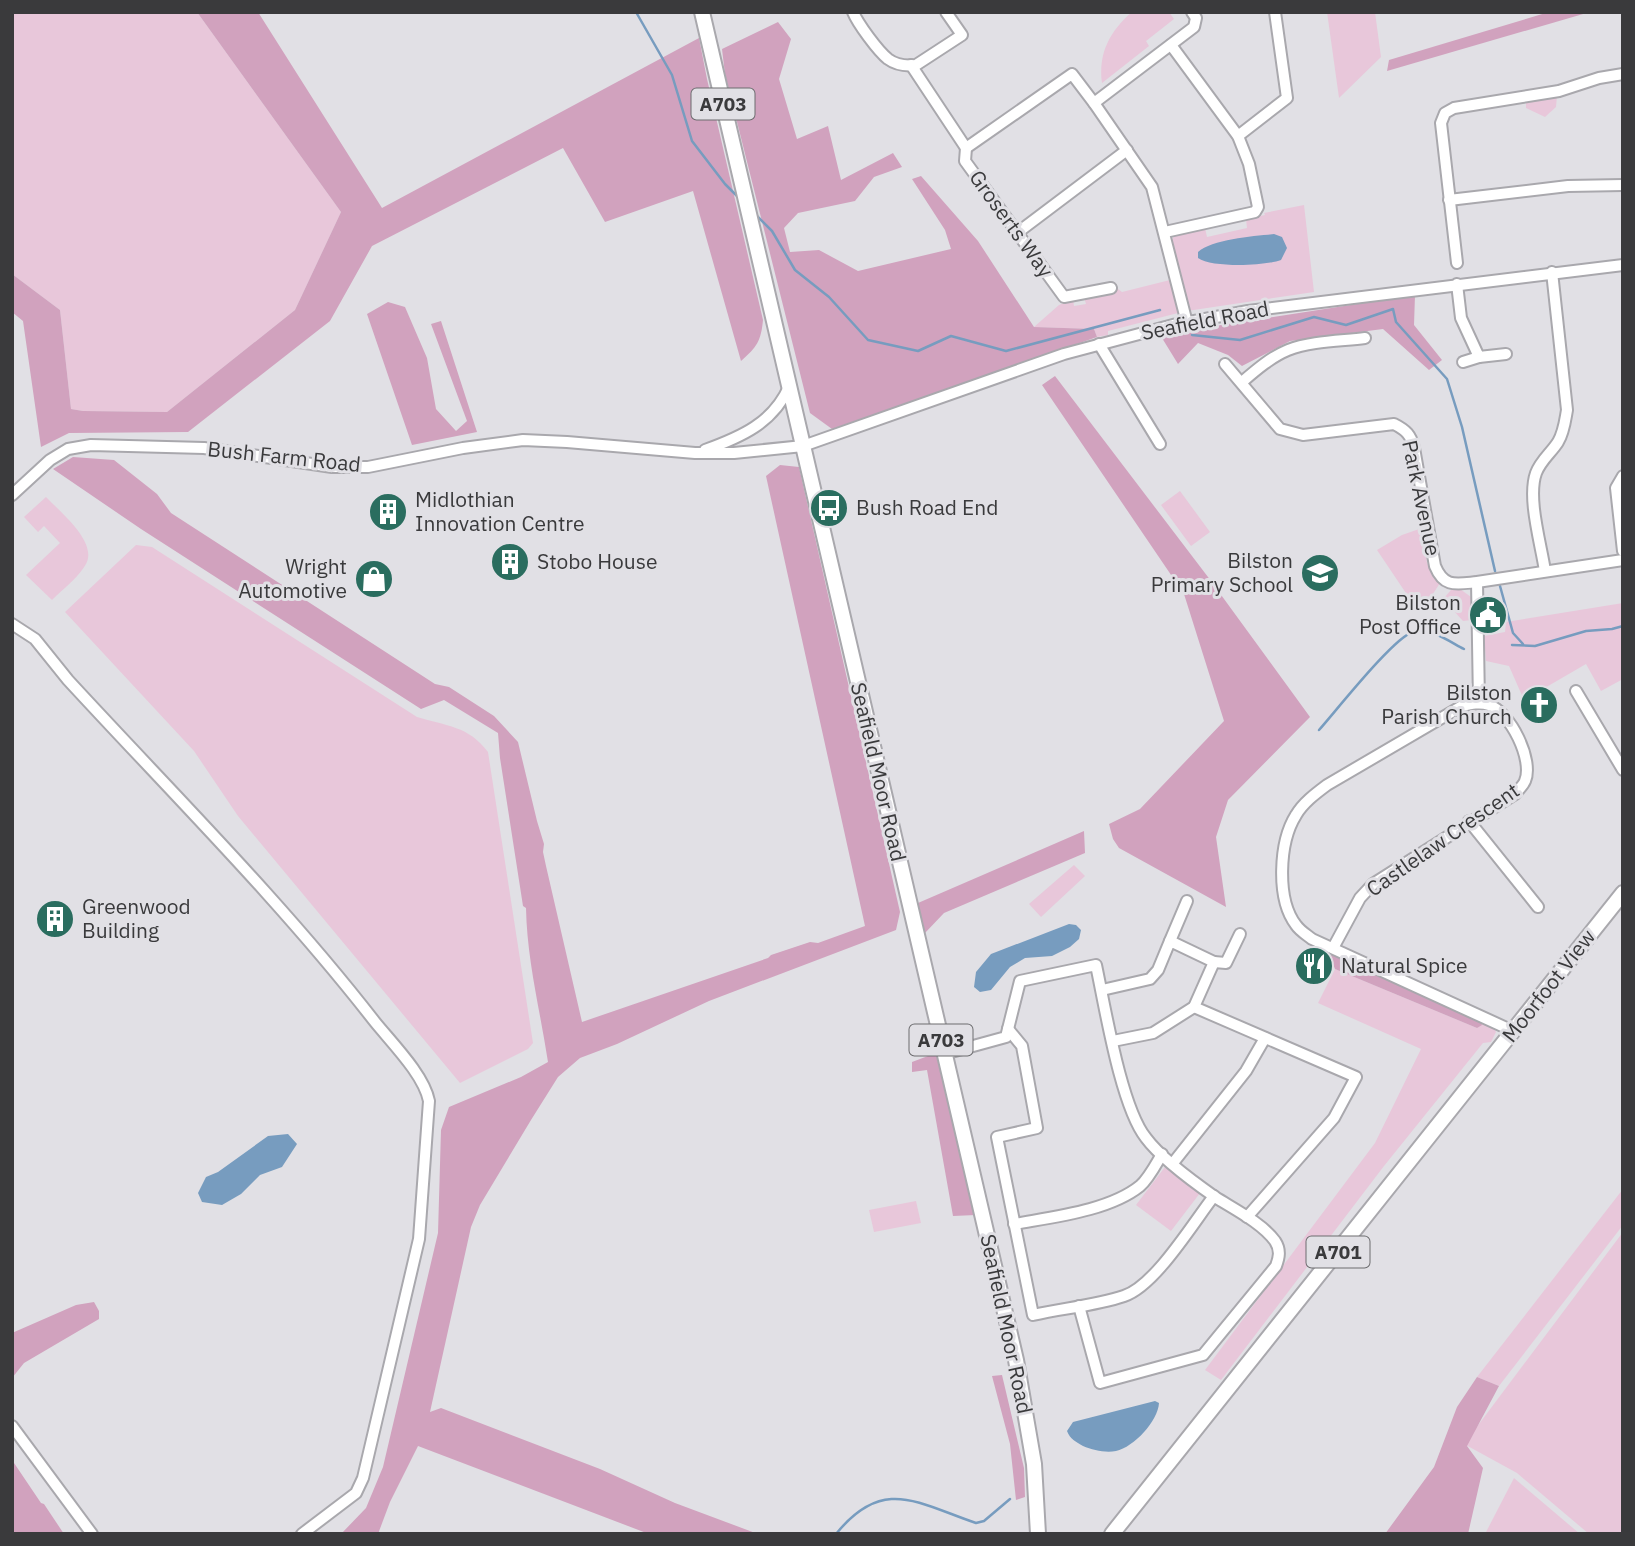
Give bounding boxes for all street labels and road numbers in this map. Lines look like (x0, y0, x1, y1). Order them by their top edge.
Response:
road number: A703 (692, 88, 754, 120)
street label: Groserts Way (963, 164, 1061, 283)
street label: Seafield Road (1139, 294, 1271, 346)
street label: Bush Farm Road (206, 434, 362, 478)
street label: Park Avenue (1396, 437, 1448, 558)
street label: Seafield Moor Road (845, 680, 913, 864)
street label: Castlelaw Crescent (1360, 776, 1524, 902)
street label: Moorfoot View (1495, 923, 1601, 1048)
road number: A703 (909, 1024, 972, 1056)
street label: Seafield Moor Road (974, 1232, 1040, 1416)
road number: A701 (1306, 1236, 1370, 1268)

